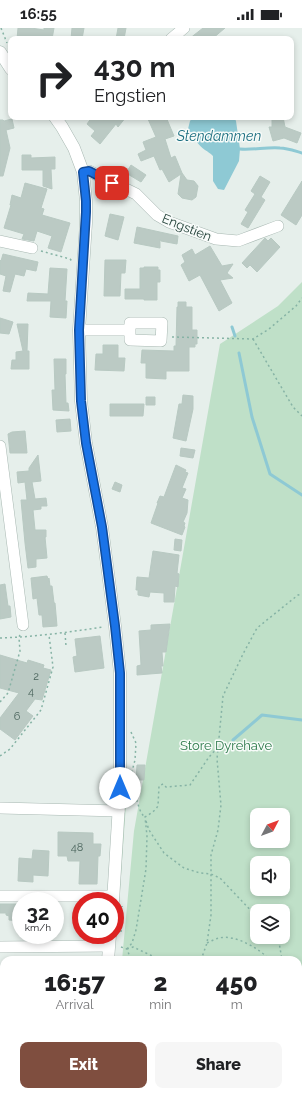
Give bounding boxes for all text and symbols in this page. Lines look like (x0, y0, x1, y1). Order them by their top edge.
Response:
text: 16:55 (20, 5, 57, 23)
text: 430 m (94, 51, 176, 84)
icon: right (28, 52, 80, 104)
text: Engstien (94, 85, 166, 106)
water label: Stendammen (176, 128, 261, 144)
pin (95, 166, 129, 200)
icon: arrive (101, 172, 123, 194)
street label: Engstien (160, 211, 214, 244)
house number: 2 (33, 670, 39, 683)
house number: 4 (28, 685, 34, 698)
house number: 6 (14, 710, 21, 723)
park label: Store Dyrehave (180, 738, 272, 753)
position arrow (99, 767, 141, 809)
north arrow (250, 808, 290, 848)
map controls (250, 808, 290, 944)
house number: 48 (71, 841, 83, 854)
button: sound (250, 856, 290, 896)
speed limit sign: 40 (72, 892, 124, 944)
text: 32 (27, 901, 49, 925)
button: layers (250, 904, 290, 944)
text: km/h (25, 922, 51, 933)
text: 16:57 (44, 968, 105, 997)
text: 2 (153, 968, 167, 997)
text: 450 (216, 968, 258, 997)
text: Arrival (56, 997, 94, 1012)
text: min (149, 997, 172, 1012)
text: m (231, 997, 243, 1012)
button: Exit (20, 1042, 147, 1088)
button: Share (155, 1042, 282, 1088)

